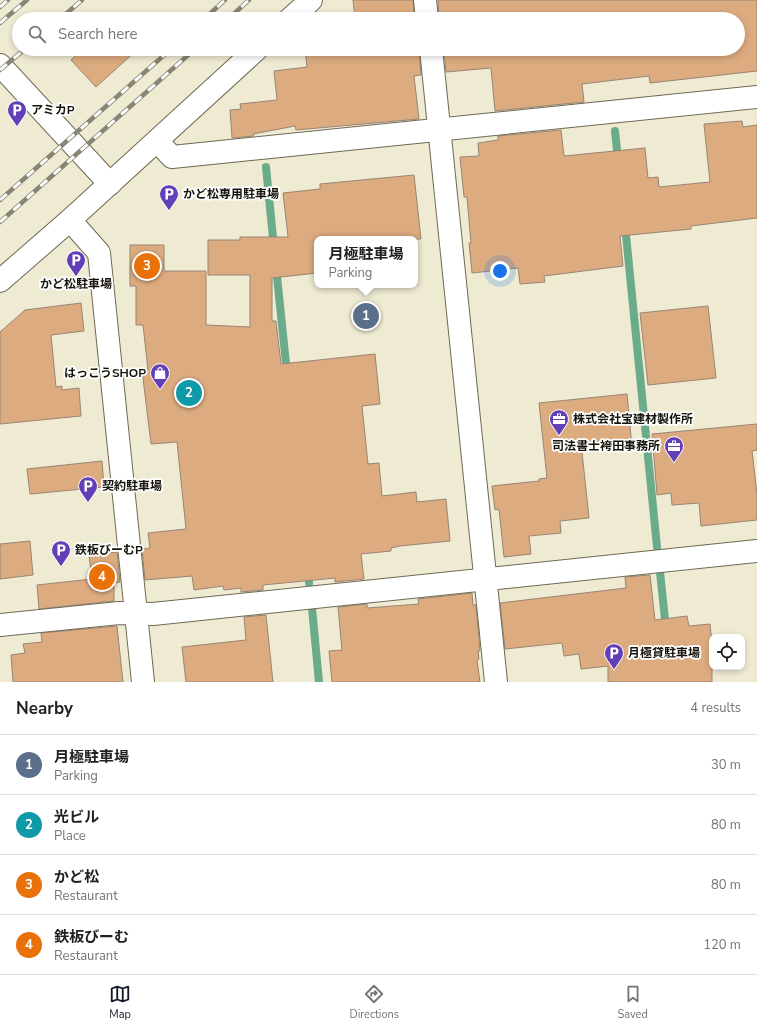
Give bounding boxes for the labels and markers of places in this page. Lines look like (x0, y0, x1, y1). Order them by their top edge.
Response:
parking icon: アミカP (6, 99, 28, 127)
place label: アミカP (31, 102, 75, 118)
parking icon: かど松専用駐車場 (158, 183, 180, 211)
place label: かど松専用駐車場 (183, 186, 279, 202)
parking icon: かど松駐車場 (65, 249, 87, 277)
pin: 3 (134, 251, 160, 281)
place label: かど松駐車場 (40, 276, 112, 292)
pin: 1 (353, 301, 379, 331)
shop icon: はっこうSHOP (149, 362, 171, 390)
place label: はっこうSHOP (64, 365, 146, 381)
pin: 2 (176, 378, 202, 408)
office icon: 株式会社宝建材製作所 (548, 408, 570, 436)
place label: 株式会社宝建材製作所 (573, 411, 693, 427)
office icon: 司法書士袴田事務所 (663, 435, 685, 463)
place label: 司法書士袴田事務所 (552, 438, 660, 454)
parking icon: 契約駐車場 (77, 475, 99, 503)
place label: 契約駐車場 (102, 478, 162, 494)
parking icon: 鉄板びーむP (50, 539, 72, 567)
place label: 鉄板びーむP (74, 542, 143, 558)
pin: 4 (89, 562, 115, 592)
parking icon: 月極貸駐車場 (603, 642, 625, 670)
place label: 月極貸駐車場 (628, 645, 700, 661)

